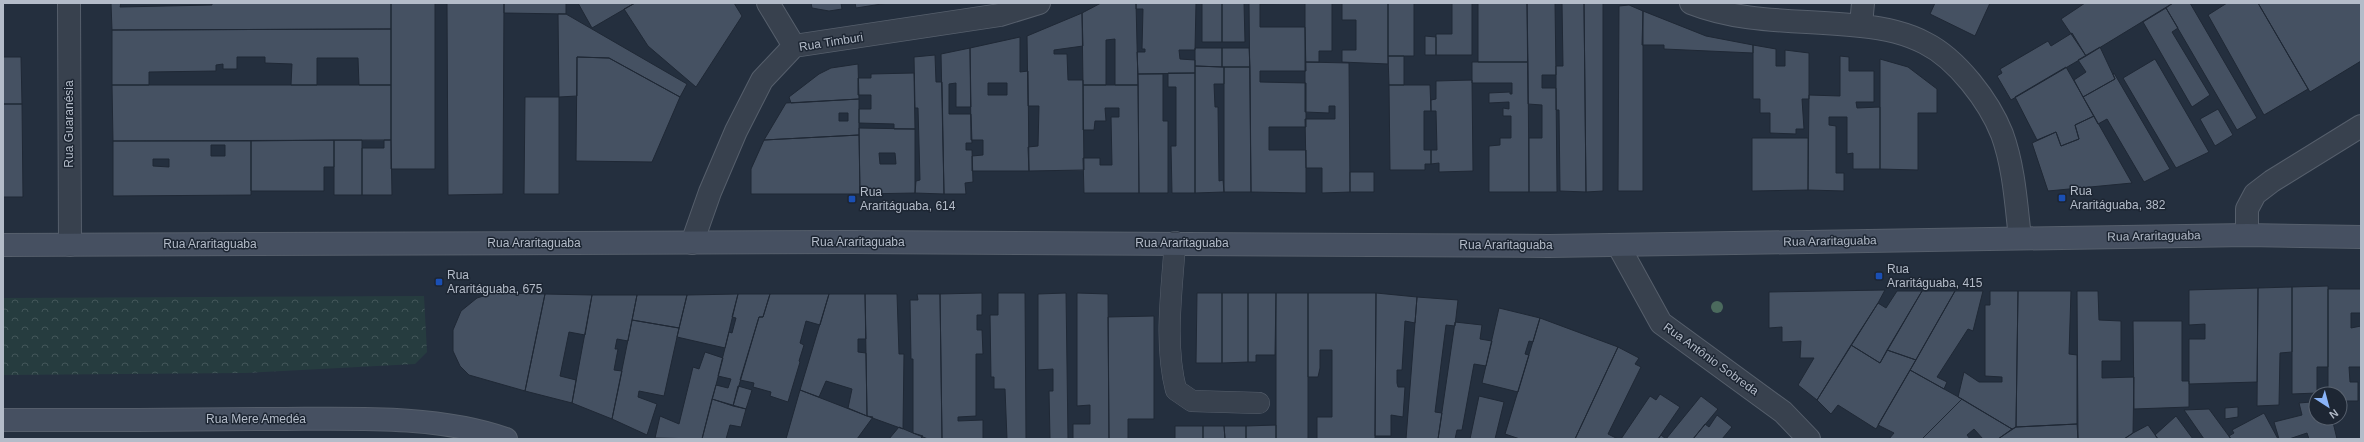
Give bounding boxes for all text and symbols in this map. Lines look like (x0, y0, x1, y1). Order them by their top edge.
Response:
street label: Rua Timburi (798, 30, 864, 54)
street label: Rua Guaranésia (62, 80, 76, 168)
place label: Rua Araritáguaba, 382 (2070, 184, 2166, 212)
place label: Rua Araritáguaba, 614 (860, 185, 956, 213)
marker: Rua Araritáguaba, 382 (2057, 193, 2067, 203)
marker: Rua Araritáguaba, 614 (847, 194, 857, 204)
street label: Rua Araritaguaba (2107, 228, 2201, 244)
street label: Rua Araritaguaba (1783, 233, 1877, 249)
street label: Rua Araritaguaba (811, 235, 905, 249)
street label: Rua Araritaguaba (487, 236, 581, 250)
street label: Rua Araritaguaba (1135, 236, 1229, 250)
street label: Rua Araritaguaba (163, 237, 257, 251)
street label: Rua Araritaguaba (1459, 238, 1553, 252)
place label: Rua Araritáguaba, 415 (1887, 262, 1983, 290)
place label: Rua Araritáguaba, 675 (447, 268, 543, 296)
marker: Rua Araritáguaba, 415 (1874, 271, 1884, 281)
marker: Rua Araritáguaba, 675 (434, 277, 444, 287)
street label: Rua Antônio Sobreda (1661, 320, 1762, 398)
north arrow (2308, 386, 2348, 426)
text: N (2327, 407, 2341, 421)
street label: Rua Mere Amedéa (206, 412, 306, 426)

